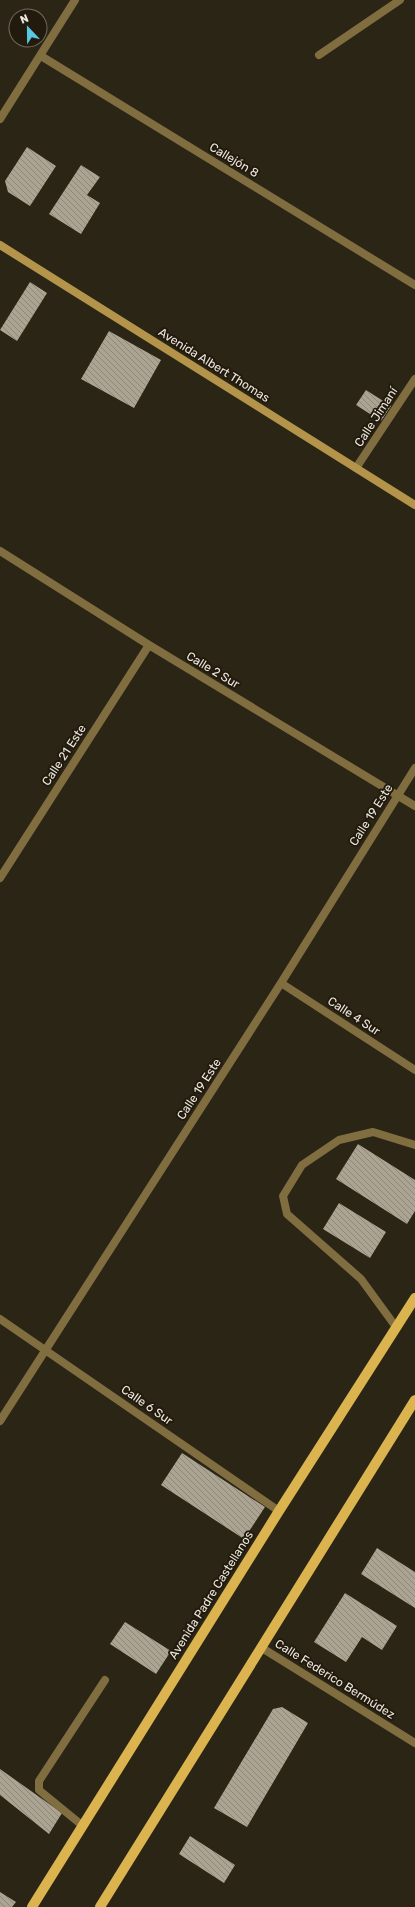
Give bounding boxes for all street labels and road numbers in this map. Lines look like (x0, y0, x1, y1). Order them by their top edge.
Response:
street label: Callejón 8 (207, 140, 261, 180)
street label: Avenida Albert Thomas (156, 325, 272, 405)
street label: Calle Jimaní (352, 384, 401, 449)
street label: Calle 2 Sur (184, 649, 242, 692)
street label: Calle 21 Este (39, 722, 89, 788)
street label: Calle 19 Este (346, 781, 396, 848)
street label: Calle 4 Sur (325, 994, 383, 1038)
street label: Calle 19 Este (174, 1056, 224, 1122)
street label: Calle 6 Sur (119, 1382, 176, 1428)
street label: Avenida Padre Castellanos (166, 1529, 256, 1661)
street label: Calle Federico Bermúdez (273, 1636, 397, 1722)

